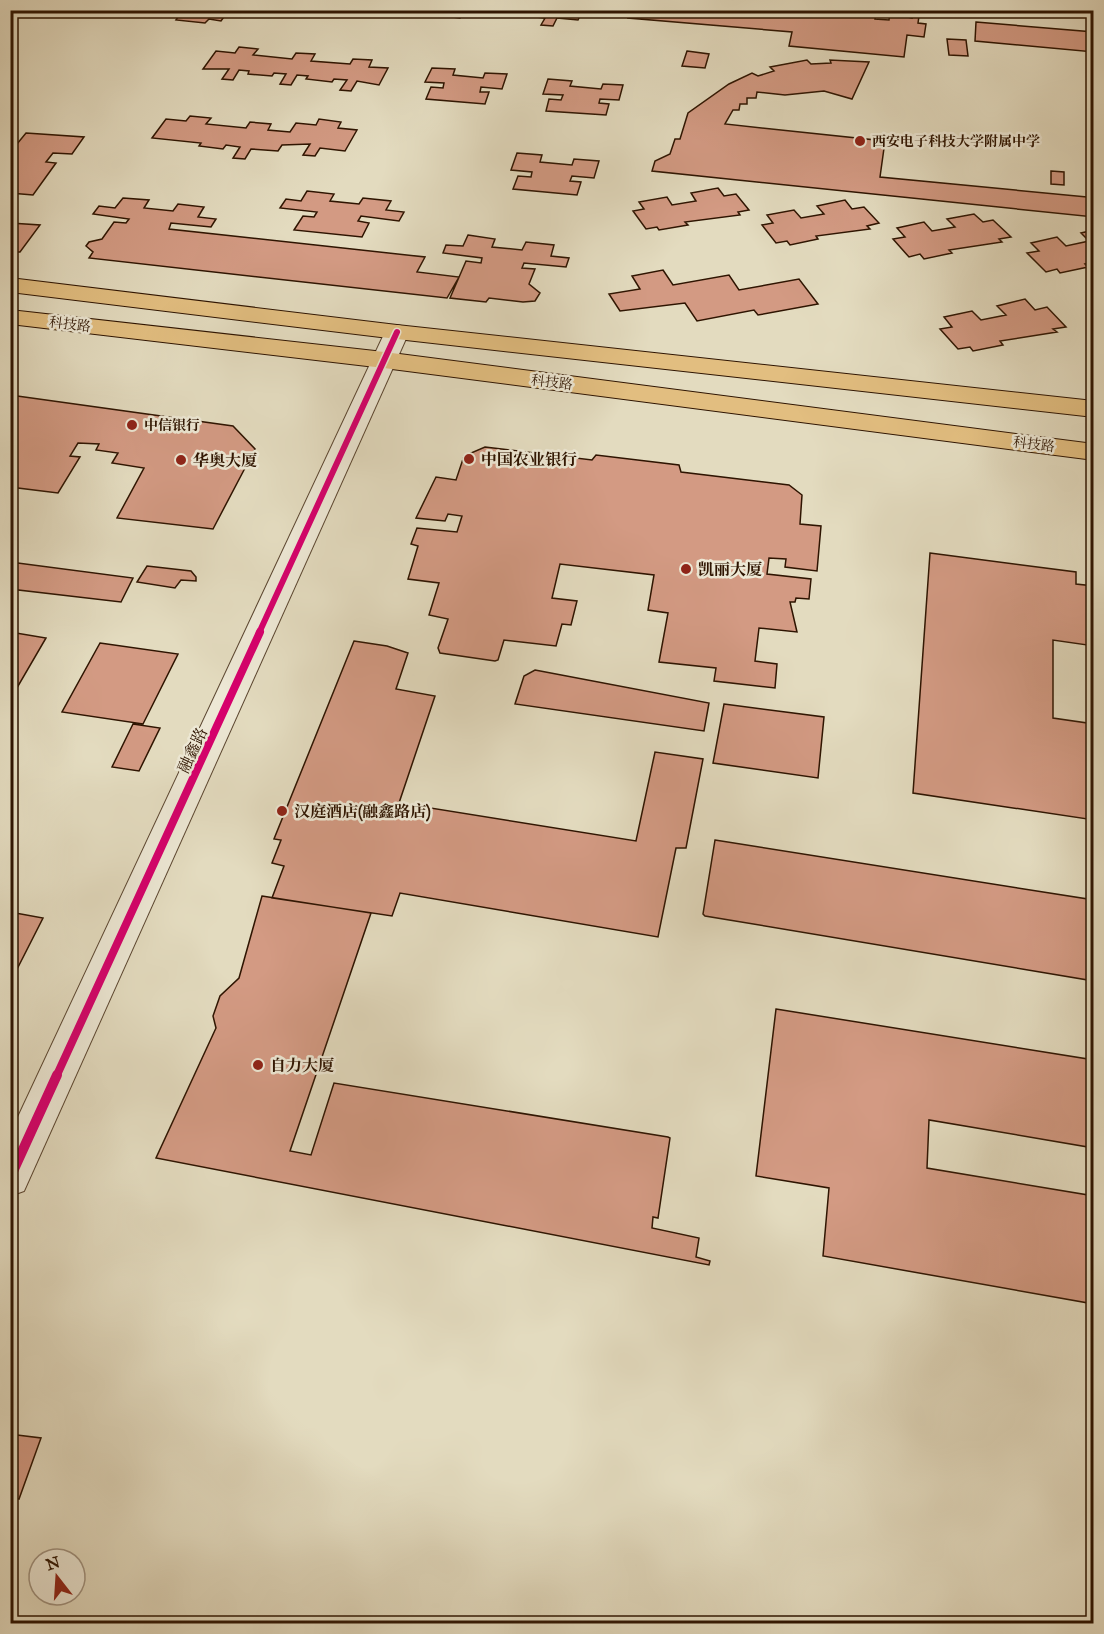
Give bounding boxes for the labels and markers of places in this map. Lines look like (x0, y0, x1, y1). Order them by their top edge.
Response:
place label: 西安电子科技大学附属中学 (872, 133, 1040, 150)
marker: 西安电子科技大学附属中学 (853, 134, 867, 148)
place label: 中信银行 (144, 417, 200, 434)
marker: 中信银行 (125, 418, 139, 432)
place label: 中国农业银行 (481, 450, 577, 469)
place label: 华奥大厦 (193, 451, 257, 470)
marker: 中国农业银行 (462, 452, 476, 466)
marker: 华奥大厦 (174, 453, 188, 467)
place label: 凯丽大厦 (698, 560, 762, 579)
marker: 凯丽大厦 (679, 562, 693, 576)
place label: 汉庭酒店(融鑫路店) (294, 802, 431, 822)
marker: 汉庭酒店(融鑫路店) (275, 804, 289, 818)
place label: 自力大厦 (270, 1056, 334, 1075)
marker: 自力大厦 (251, 1058, 265, 1072)

